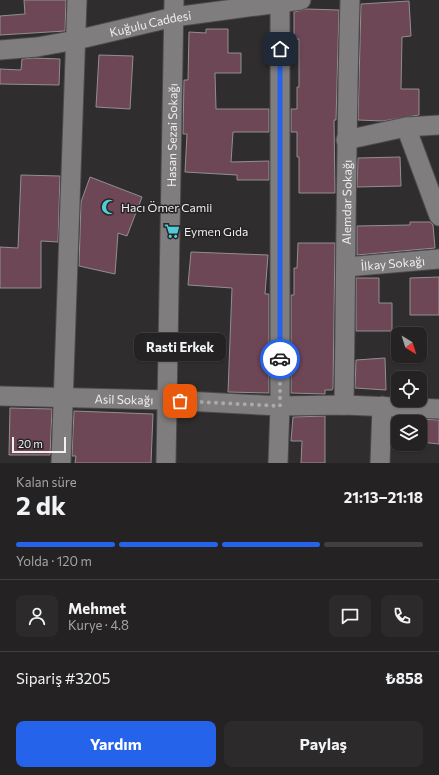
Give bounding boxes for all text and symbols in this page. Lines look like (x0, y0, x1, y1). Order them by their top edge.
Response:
street label: Kuğulu Caddesi (108, 8, 192, 39)
pin (263, 32, 297, 66)
icon: home (269, 38, 291, 60)
street label: Hasan Sezai Sokağı (164, 83, 180, 187)
street label: Alemdar Sokağı (339, 159, 354, 245)
mosque icon: Hacı Ömer Camii (100, 198, 118, 216)
place label: Hacı Ömer Camii (121, 200, 212, 214)
supermarket icon: Eymen Gıda (163, 222, 181, 240)
place label: Eymen Gıda (184, 224, 248, 238)
street label: İlkay Sokağı (360, 253, 425, 273)
north arrow (391, 327, 427, 363)
map controls (391, 327, 427, 451)
callout: Rasti Erkek (134, 333, 226, 361)
text: Rasti Erkek (146, 339, 214, 355)
courier (260, 339, 300, 379)
icon: car (269, 348, 291, 370)
button: locate (391, 371, 427, 407)
pin (163, 384, 197, 418)
icon: bag (169, 390, 191, 412)
street label: Asil Sokağı (94, 391, 154, 407)
button: layers (391, 415, 427, 451)
scale bar (12, 435, 66, 454)
text: 20 m (18, 437, 43, 450)
text: Kalan süre (16, 474, 77, 490)
text: 21:13–21:18 (344, 488, 423, 506)
text: 2 dk (16, 489, 66, 520)
text: Yolda · 120 m (16, 553, 92, 569)
button: person (16, 595, 58, 637)
button: chat (329, 595, 371, 637)
button: phone (381, 595, 423, 637)
text: Mehmet (68, 599, 126, 617)
text: Kurye · 4.8 (68, 617, 129, 633)
text: Sipariş #3205 (16, 669, 110, 687)
text: ₺858 (385, 669, 423, 687)
button: Yardım (16, 721, 216, 767)
button: Paylaş (224, 721, 423, 767)

